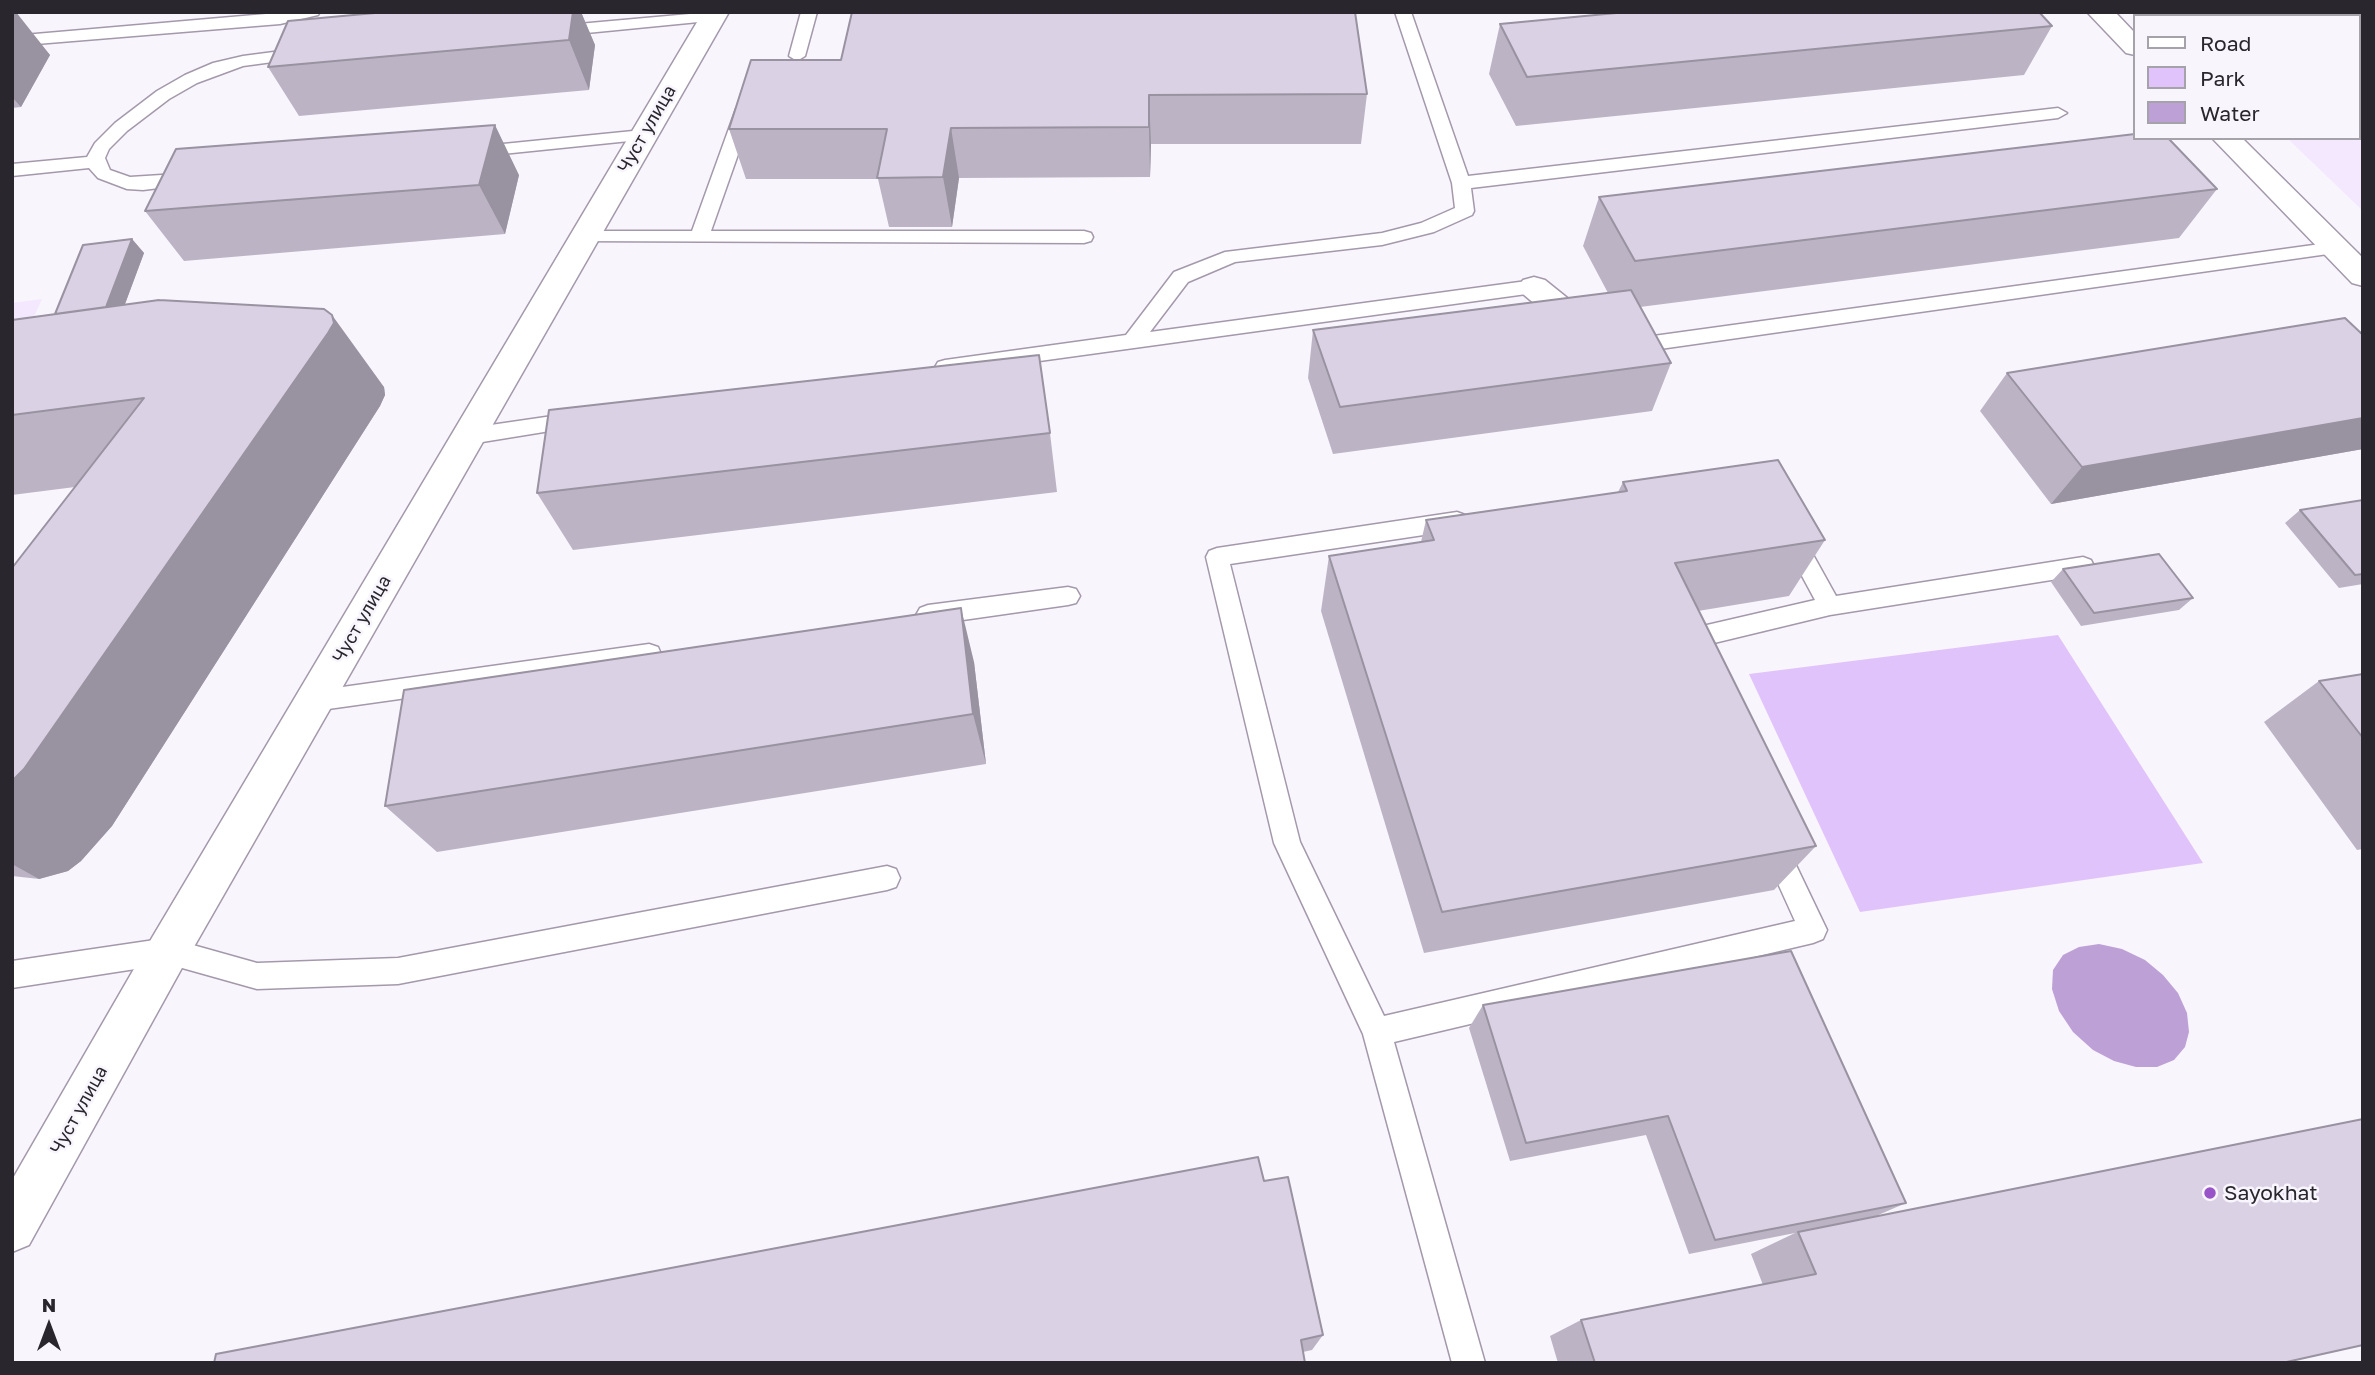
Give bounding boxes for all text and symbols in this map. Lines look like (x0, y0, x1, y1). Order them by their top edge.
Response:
legend (2134, 14, 2361, 140)
text: Road (2200, 30, 2251, 56)
text: Park (2200, 65, 2245, 91)
street label: Чуст улица (613, 81, 681, 177)
text: Water (2200, 100, 2260, 126)
street label: Чуст улица (328, 571, 396, 667)
street label: Чуст улица (46, 1062, 112, 1158)
place label: Sayokhat (2224, 1180, 2318, 1206)
marker: Sayokhat (2202, 1185, 2218, 1201)
north arrow (14, 1291, 84, 1361)
text: N (42, 1293, 56, 1316)

